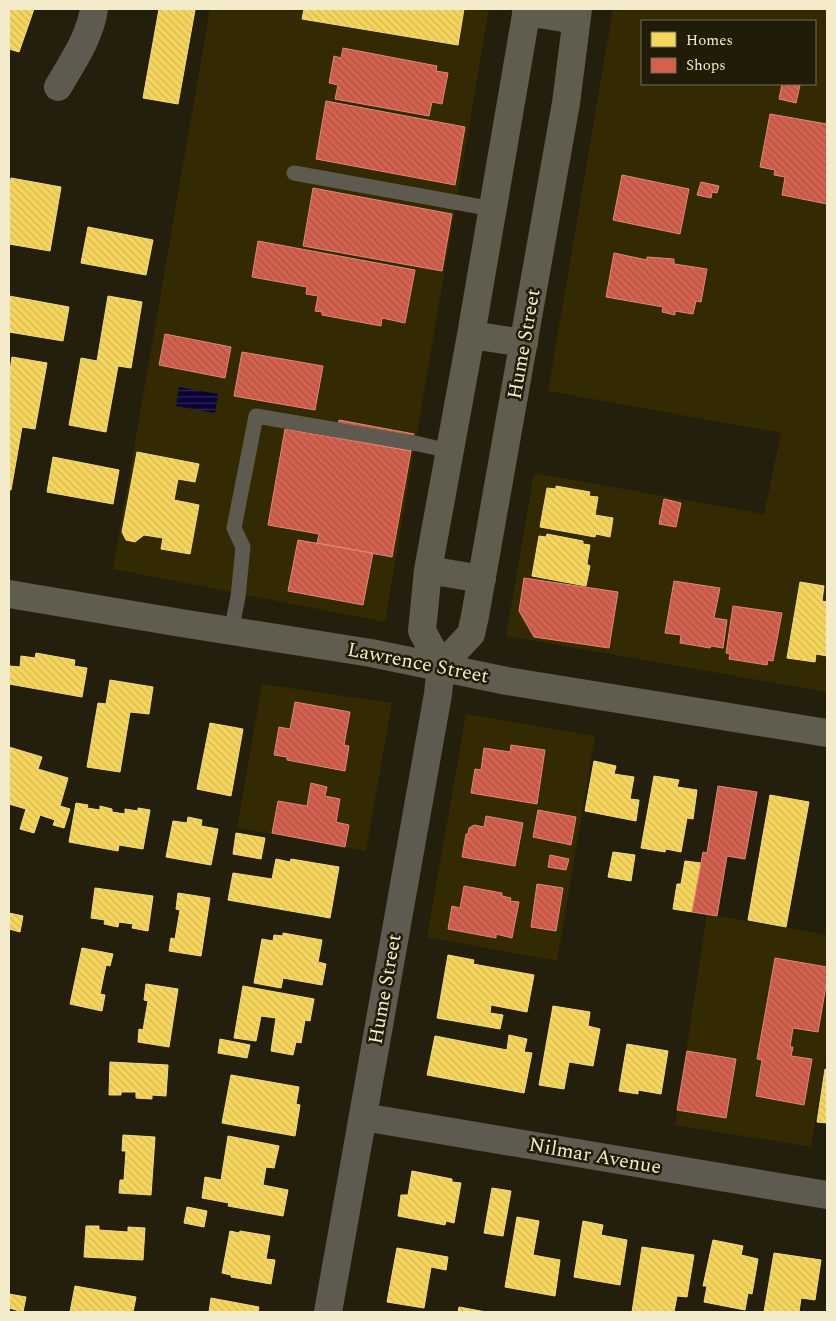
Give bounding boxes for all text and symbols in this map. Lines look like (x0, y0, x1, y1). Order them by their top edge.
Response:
legend (641, 20, 816, 85)
text: Homes (686, 29, 733, 52)
text: Shops (686, 54, 726, 77)
street label: Hume Street (500, 286, 548, 402)
street label: Lawrence Street (345, 635, 491, 691)
street label: Hume Street (361, 931, 409, 1047)
street label: Nilmar Avenue (526, 1130, 664, 1182)

